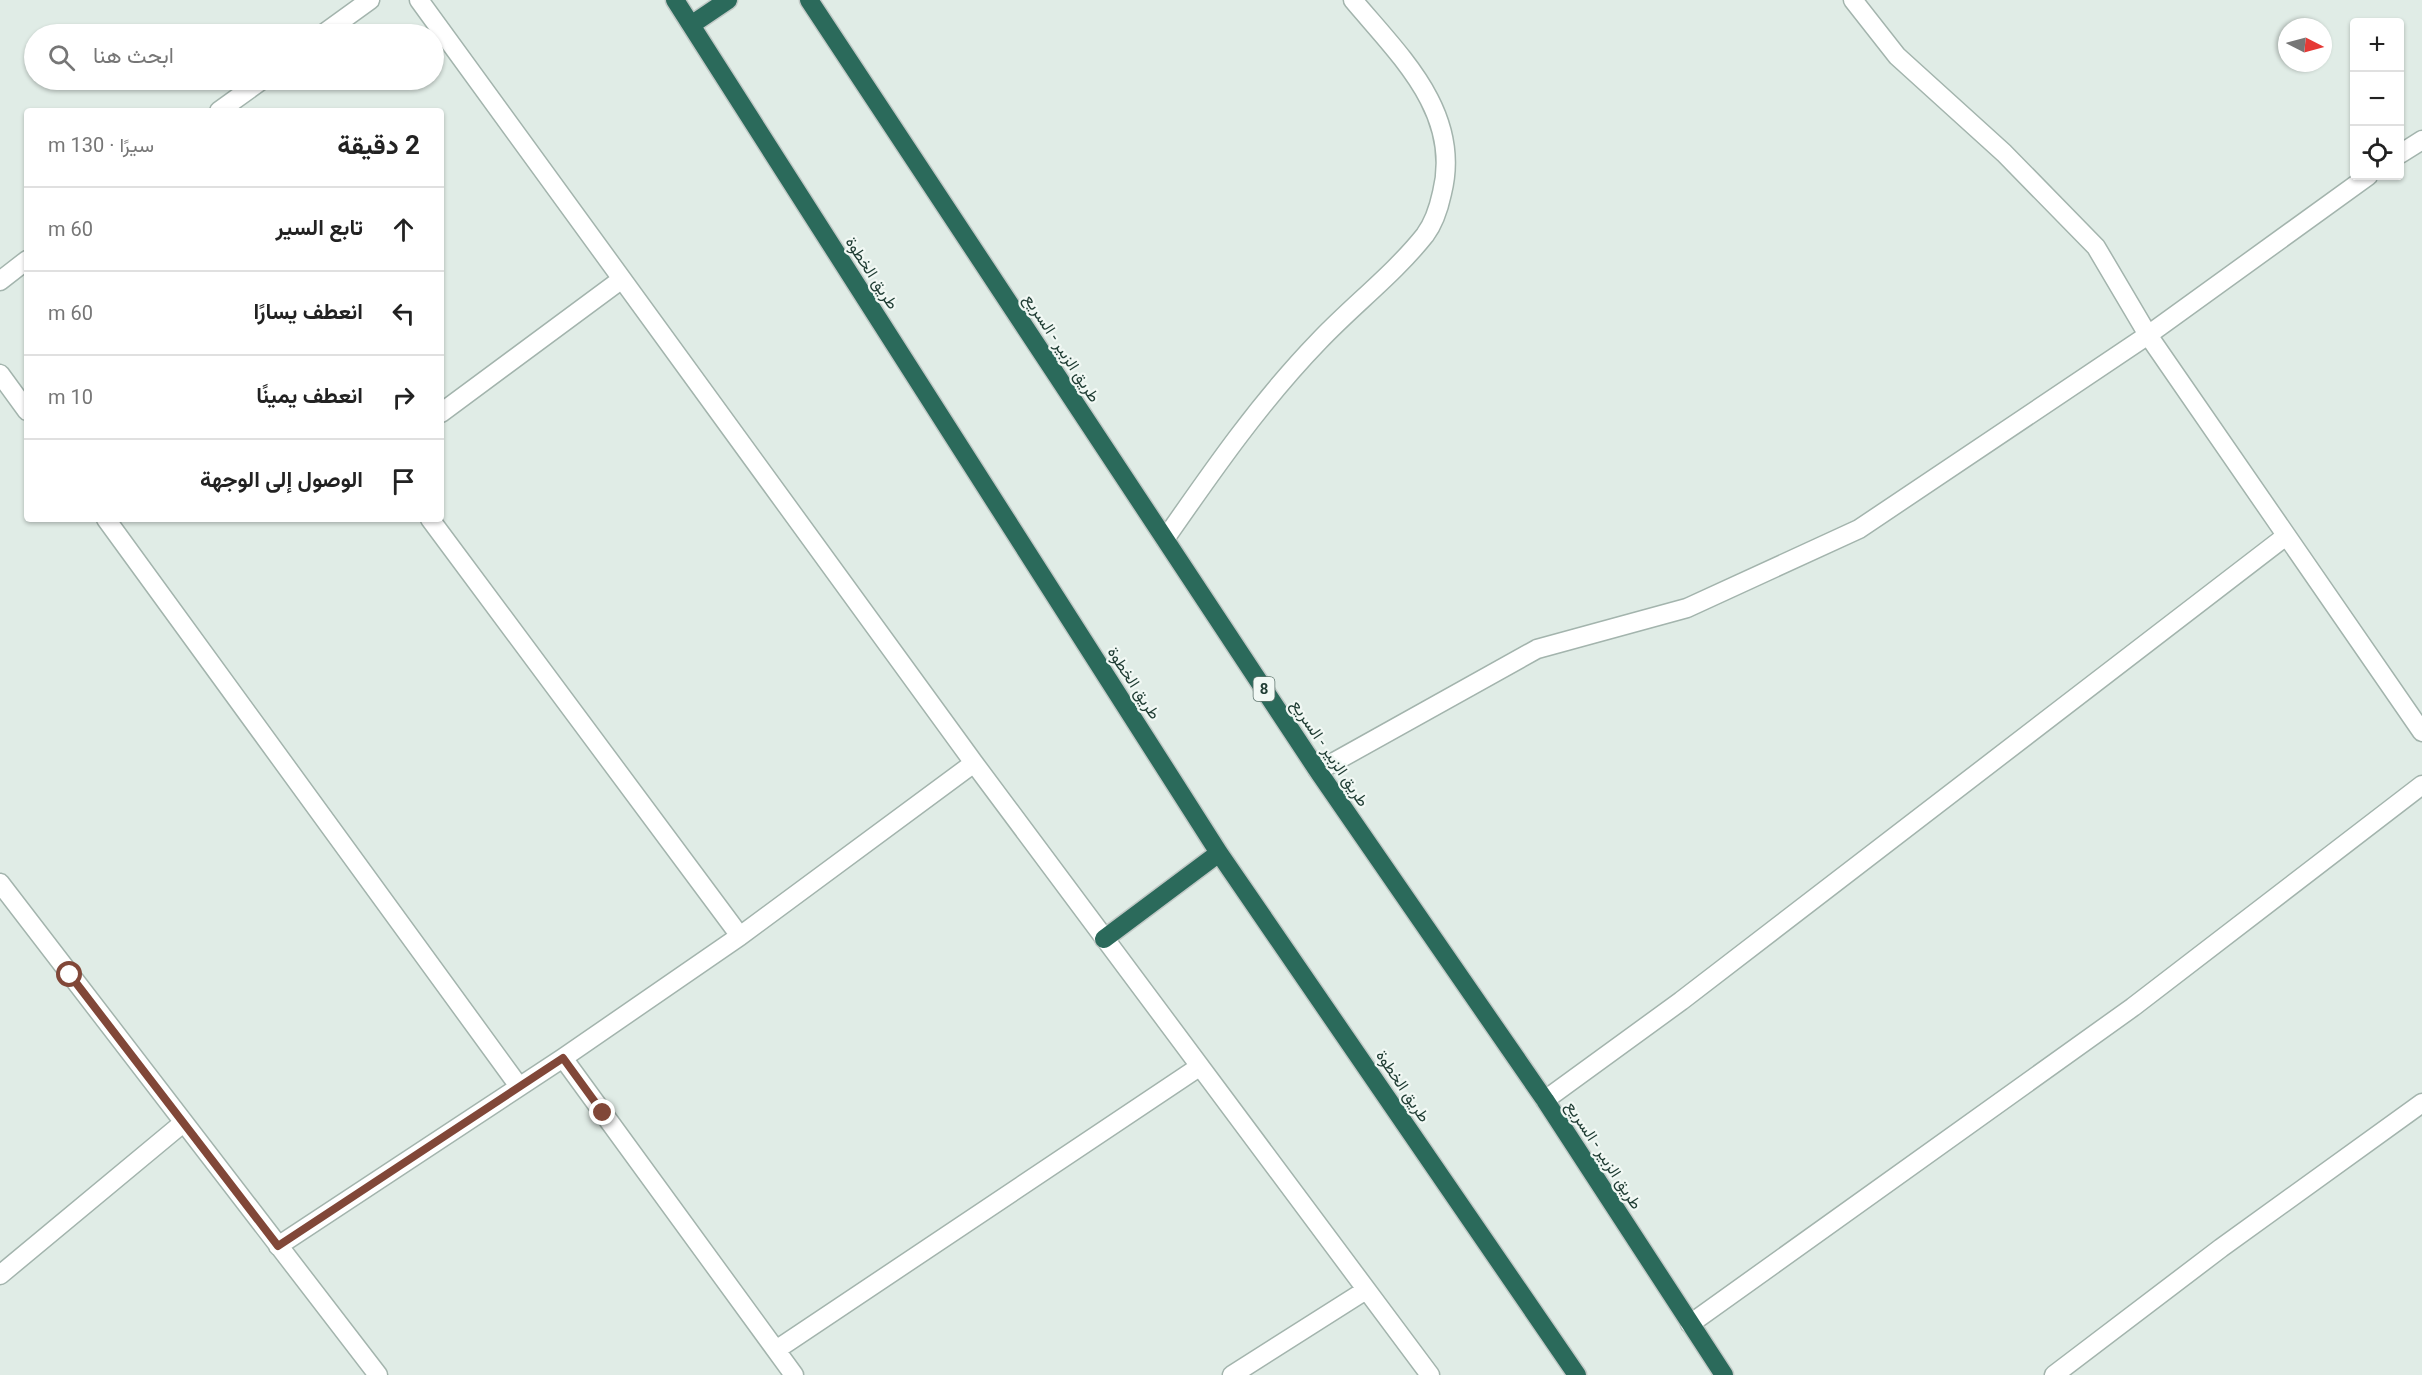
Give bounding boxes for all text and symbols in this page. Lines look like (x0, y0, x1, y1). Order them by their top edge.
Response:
north arrow (2278, 18, 2332, 72)
map controls (2350, 18, 2404, 180)
button: + (2350, 18, 2404, 72)
search box (24, 24, 444, 90)
icon: search (45, 41, 78, 74)
text: ابحث هنا (93, 43, 174, 68)
button: − (2350, 72, 2404, 126)
button: locate (2350, 126, 2404, 180)
text: 2 دقيقة (337, 130, 420, 160)
text: سيرًا · 130 m (48, 133, 154, 157)
icon: ahead (387, 213, 420, 246)
text: تابع السير (275, 215, 363, 240)
text: 60 m (48, 217, 93, 241)
street label: طريق الخطوة (841, 233, 902, 313)
street label: طريق الزبير - السريع (1018, 290, 1104, 407)
icon: left (387, 297, 420, 330)
text: انعطف يسارًا (253, 299, 363, 324)
text: 60 m (48, 301, 93, 325)
icon: right (387, 381, 420, 414)
text: انعطف يمينًا (256, 383, 363, 408)
text: 10 m (48, 385, 93, 409)
icon: arrive (387, 465, 420, 498)
text: الوصول إلى الوجهة (200, 467, 363, 492)
street label: طريق الخطوة (1103, 643, 1164, 723)
road number: 8 (1254, 677, 1274, 701)
street label: طريق الزبير - السريع (1285, 696, 1373, 811)
route start (56, 961, 82, 987)
street label: طريق الخطوة (1371, 1046, 1434, 1126)
street label: طريق الزبير - السريع (1560, 1097, 1646, 1214)
route end (589, 1099, 615, 1125)

